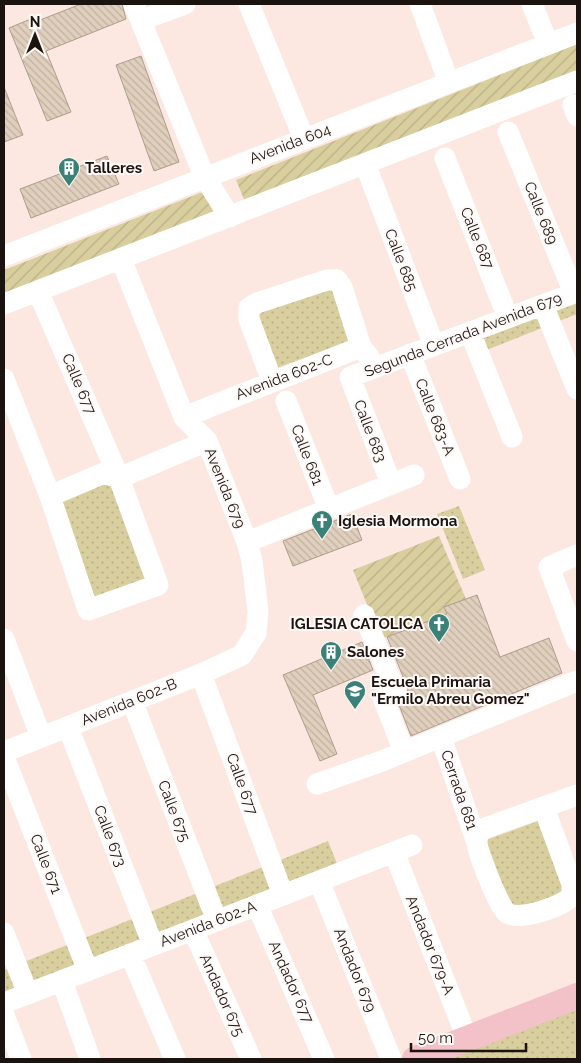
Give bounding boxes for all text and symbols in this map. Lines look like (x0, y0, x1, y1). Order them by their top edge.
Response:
north arrow (10, 10, 60, 60)
text: N (30, 14, 40, 30)
street label: Avenida 604 (247, 120, 333, 168)
building icon: Talleres (57, 156, 81, 187)
place label: Talleres (85, 159, 142, 177)
street label: Calle 689 (520, 179, 562, 247)
street label: Calle 687 (456, 204, 498, 272)
street label: Calle 685 (381, 226, 421, 294)
street label: Segunda Cerrada Avenida 679 (362, 289, 565, 381)
street label: Avenida 602-C (233, 350, 335, 404)
street label: Calle 677 (58, 351, 100, 417)
street label: Calle 683-A (411, 376, 459, 458)
street label: Calle 683 (350, 397, 390, 465)
street label: Calle 681 (287, 422, 327, 488)
street label: Avenida 679 (201, 445, 249, 531)
church icon: Iglesia Mormona (310, 509, 334, 540)
place label: Iglesia Mormona (338, 512, 458, 530)
church icon: IGLESIA CATOLICA (427, 612, 451, 643)
place label: IGLESIA CATOLICA (290, 615, 424, 633)
building icon: Salones (319, 640, 343, 671)
place label: Salones (347, 643, 404, 661)
place label: Escuela Primaria "Ermilo Abreu Gomez" (371, 673, 530, 708)
street label: Avenida 602-B (78, 675, 180, 729)
school or university icon: Escuela Primaria "Ermilo Abreu Gomez" (343, 679, 367, 710)
street label: Cerrada 681 (437, 748, 481, 833)
street label: Calle 677 (223, 751, 261, 817)
street label: Calle 675 (154, 778, 194, 844)
street label: Calle 673 (90, 803, 130, 869)
street label: Calle 671 (26, 831, 66, 897)
street label: Andador 679-A (402, 893, 458, 997)
street label: Avenida 602-A (157, 897, 259, 951)
street label: Andador 679 (330, 925, 380, 1015)
street label: Andador 677 (265, 938, 317, 1026)
street label: Andador 675 (196, 951, 248, 1039)
scale bar (411, 1020, 526, 1052)
text: 50 m (418, 1029, 453, 1047)

